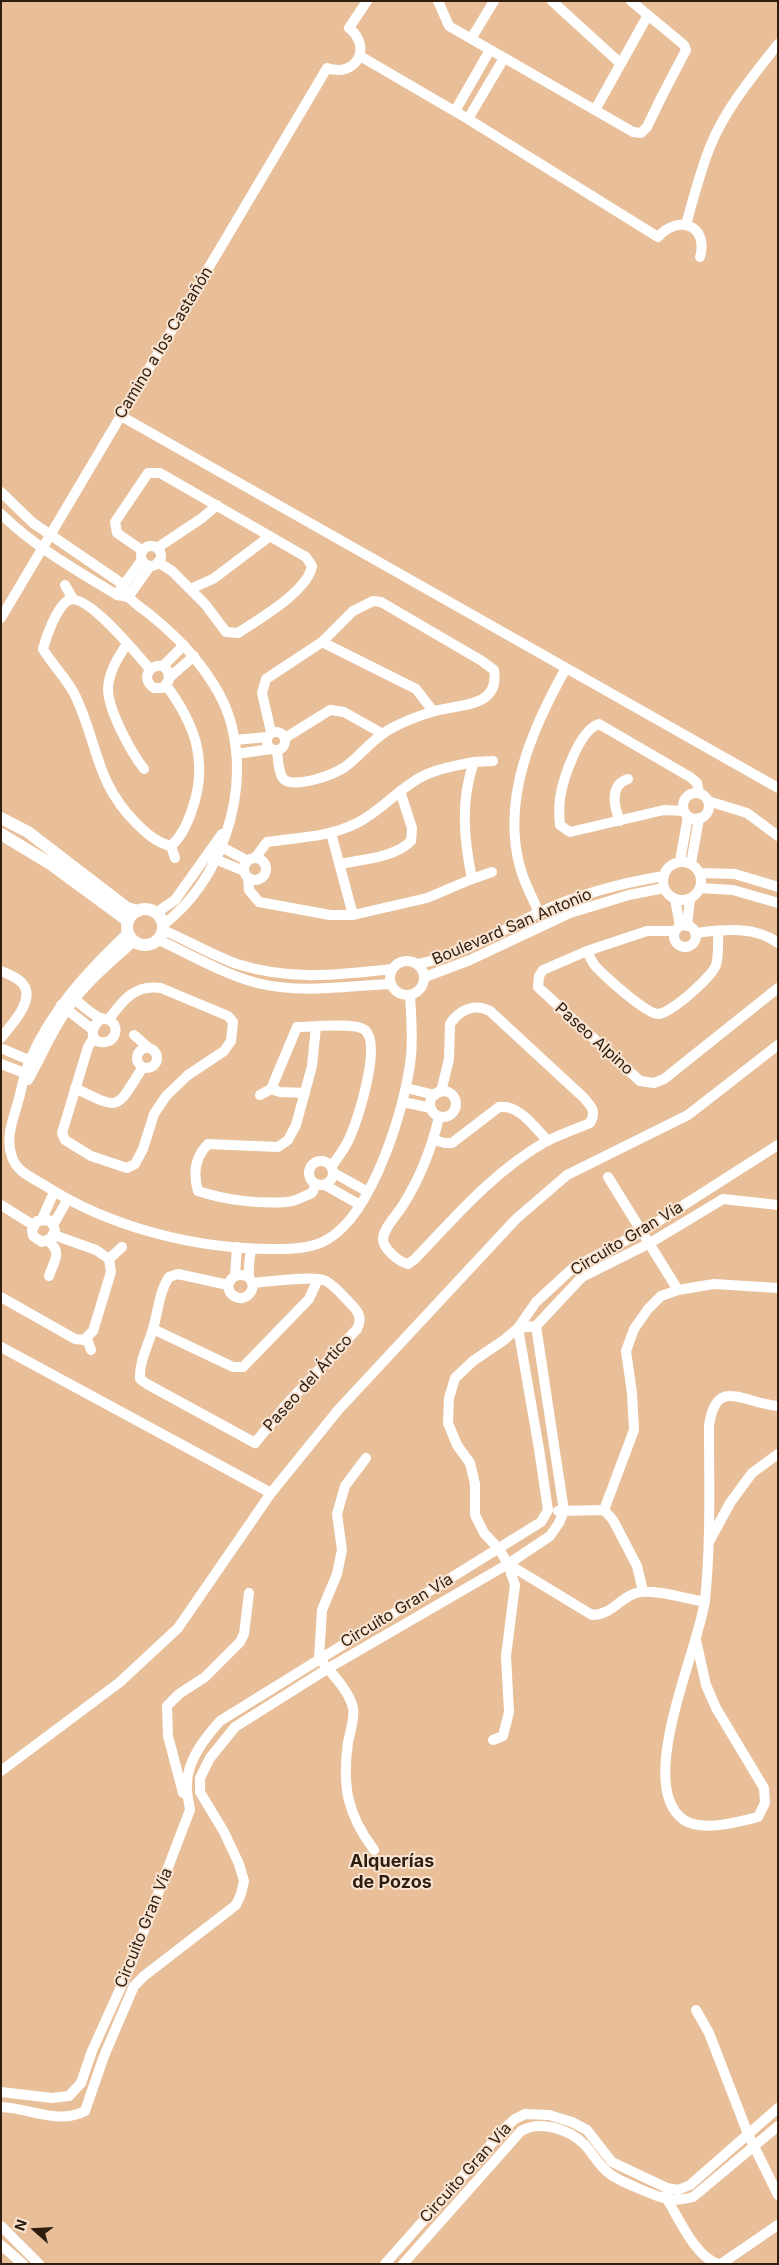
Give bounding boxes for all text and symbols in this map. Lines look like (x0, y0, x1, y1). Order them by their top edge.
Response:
street label: Camino a los Castañón (111, 264, 217, 422)
street label: Boulevard San Antonio (429, 885, 595, 969)
street label: Paseo Alpino (551, 999, 637, 1079)
street label: Circuito Gran Vía (567, 1198, 687, 1280)
street label: Paseo del Ártico (259, 1331, 357, 1435)
street label: Circuito Gran Vía (337, 1570, 457, 1652)
district label: Alquerías de Pozos (350, 1851, 434, 1894)
street label: Circuito Gran Vía (111, 1865, 177, 1991)
street label: Circuito Gran Vía (416, 2119, 516, 2227)
north arrow (10, 2205, 60, 2255)
text: N (11, 2217, 30, 2233)

